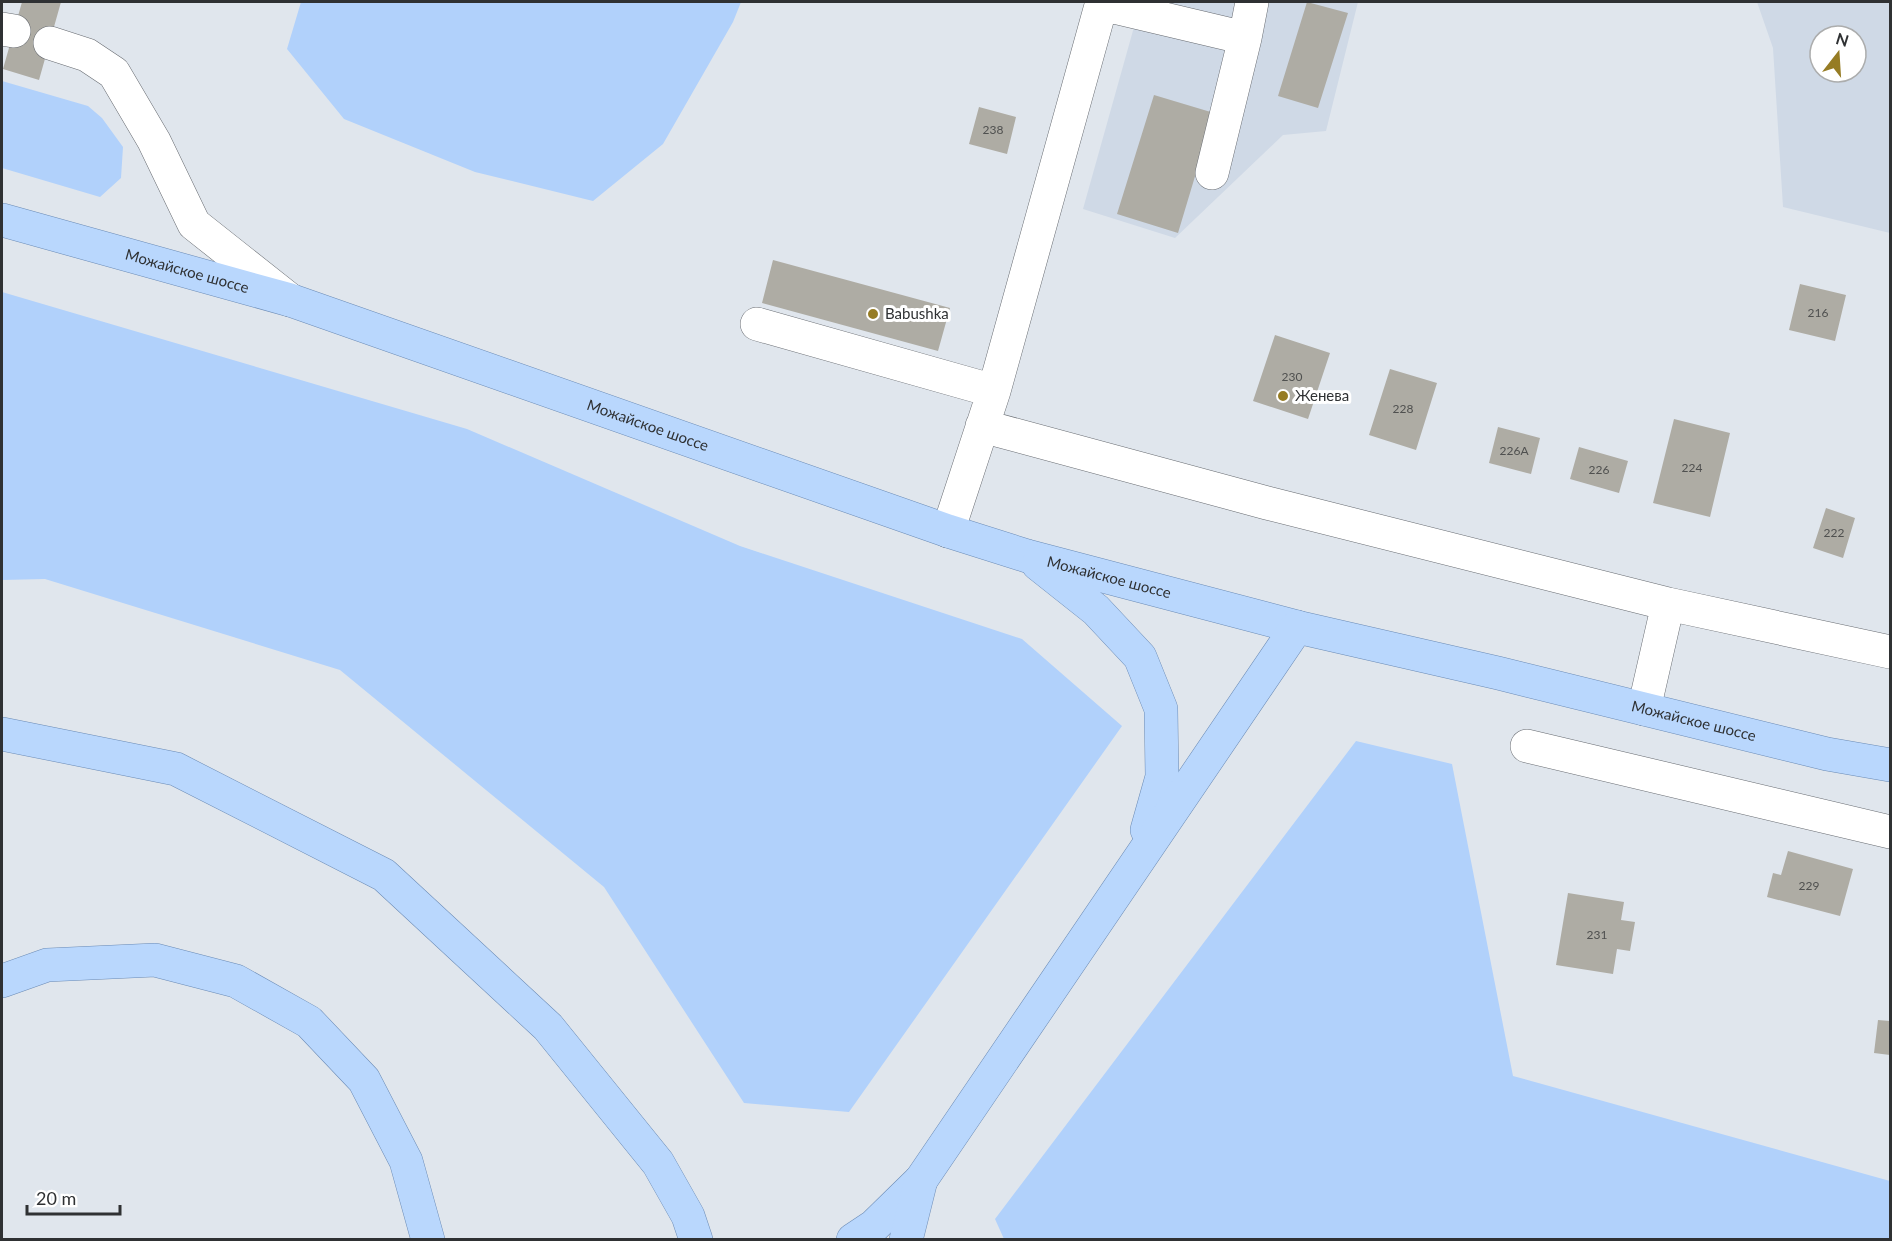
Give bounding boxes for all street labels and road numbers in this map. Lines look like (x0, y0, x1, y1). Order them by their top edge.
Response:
street label: Можайское шоссе (123, 245, 251, 296)
street label: Можайское шоссе (585, 395, 711, 454)
street label: Можайское шоссе (1045, 552, 1173, 602)
street label: Можайское шоссе (1630, 696, 1758, 744)

